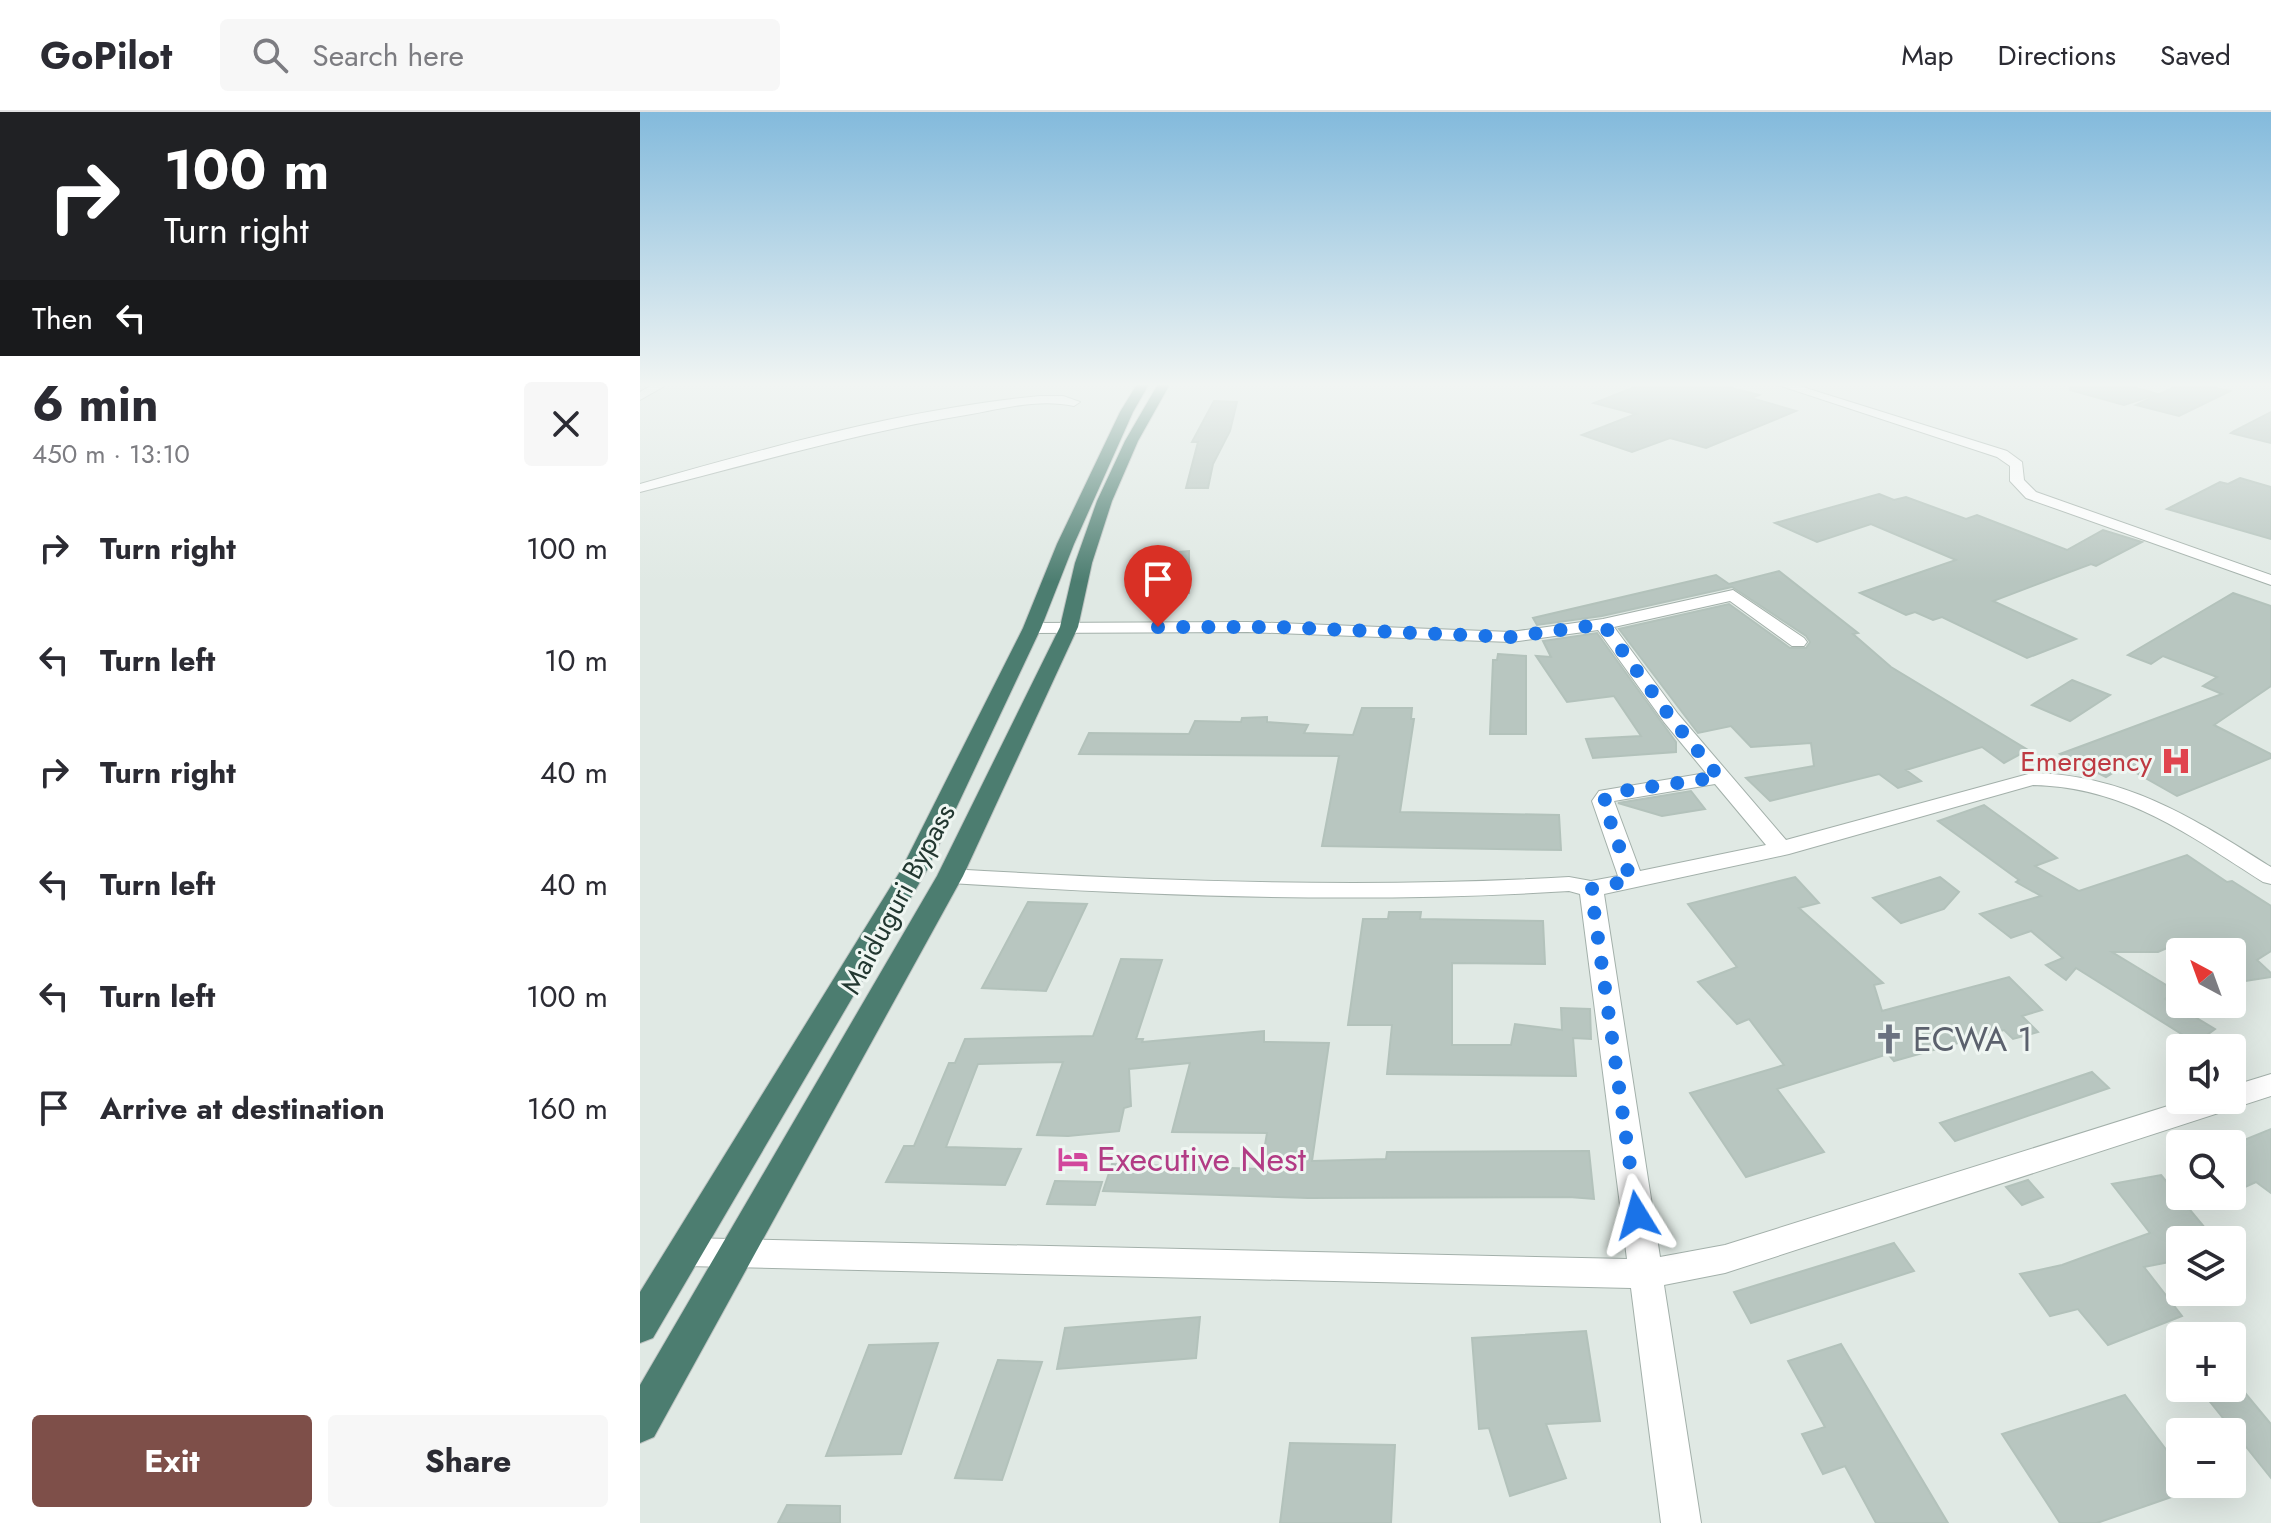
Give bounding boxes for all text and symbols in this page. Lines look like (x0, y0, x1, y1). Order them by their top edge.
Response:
search box (220, 19, 780, 91)
text: GoPilot (40, 28, 172, 83)
icon: search (248, 33, 292, 77)
text: Search here (312, 34, 464, 77)
text: Map (1901, 35, 1953, 76)
text: Directions (1997, 35, 2116, 76)
text: Saved (2160, 35, 2231, 76)
text: 100 m (164, 129, 329, 210)
icon: right (32, 144, 136, 248)
text: Turn right (164, 204, 309, 256)
icon: left (109, 296, 153, 340)
text: Then (32, 297, 93, 340)
text: 6 min (32, 370, 159, 439)
button: close (524, 382, 608, 466)
text: 450 m · 13:10 (32, 435, 190, 473)
icon: right (32, 526, 76, 570)
text: Turn right (100, 527, 236, 570)
text: 100 m (526, 527, 608, 570)
pin (1124, 545, 1192, 627)
icon: arrive (1136, 557, 1180, 601)
icon: left (32, 638, 76, 682)
text: Turn left (100, 639, 215, 682)
text: 10 m (544, 639, 608, 682)
place label: Emergency (2020, 741, 2153, 782)
hospital icon: Emergency (2159, 744, 2193, 778)
icon: right (32, 750, 76, 794)
text: Turn right (100, 751, 236, 794)
text: 40 m (540, 751, 608, 794)
street label: Maiduguri Bypass (831, 797, 965, 1001)
icon: left (32, 862, 76, 906)
text: Turn left (100, 863, 215, 906)
text: 40 m (540, 863, 608, 906)
north arrow (2166, 938, 2246, 1018)
map controls (2166, 938, 2246, 1498)
icon: left (32, 974, 76, 1018)
text: Turn left (100, 975, 215, 1018)
text: 100 m (526, 975, 608, 1018)
place label: ECWA 1 (1913, 1015, 2033, 1064)
church icon: ECWA 1 (1872, 1022, 1906, 1056)
button: sound (2166, 1034, 2246, 1114)
icon: arrive (32, 1086, 76, 1130)
text: Arrive at destination (100, 1087, 385, 1130)
text: 160 m (527, 1087, 608, 1130)
button: search (2166, 1130, 2246, 1210)
place label: Executive Nest (1097, 1135, 1306, 1184)
hotel icon: Executive Nest (1056, 1142, 1090, 1176)
position arrow (1595, 1173, 1679, 1257)
button: layers (2166, 1226, 2246, 1306)
button: + (2166, 1322, 2246, 1402)
button: Exit (32, 1415, 312, 1507)
button: Share (328, 1415, 608, 1507)
button: − (2166, 1418, 2246, 1498)

